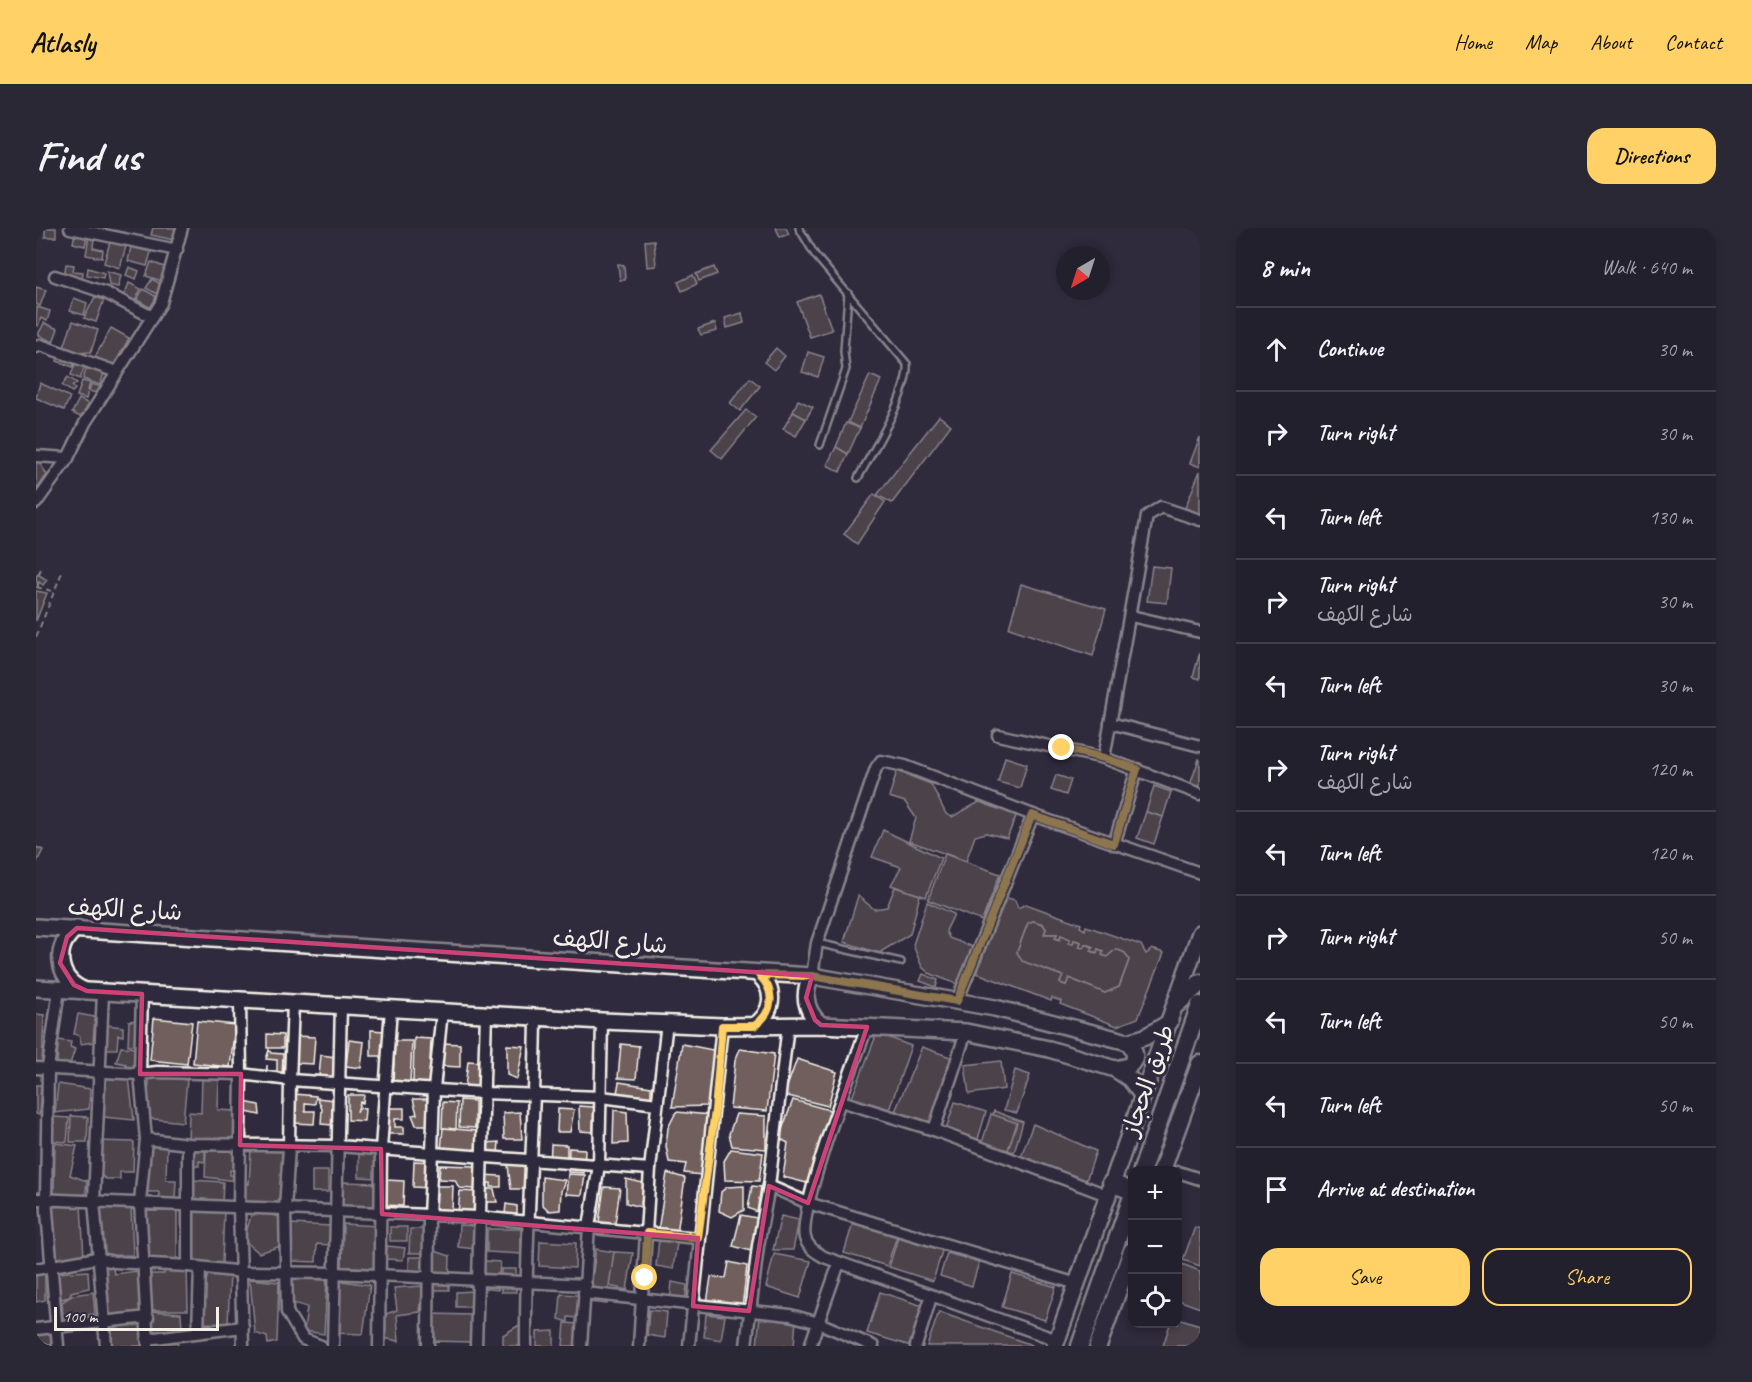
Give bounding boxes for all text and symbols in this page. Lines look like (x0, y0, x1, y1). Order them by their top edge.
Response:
text: Atlasly (30, 25, 95, 60)
text: Home (1454, 29, 1492, 55)
text: Map (1525, 29, 1557, 55)
text: About (1590, 29, 1632, 55)
text: Contact (1665, 29, 1722, 55)
button: Directions (1587, 128, 1716, 184)
text: Find us (36, 130, 141, 183)
north arrow (1056, 246, 1110, 300)
text: 8 min (1260, 251, 1310, 284)
text: Walk · 640 m (1602, 255, 1692, 280)
icon: ahead (1260, 333, 1293, 366)
text: Continue (1317, 335, 1383, 363)
text: 30 m (1658, 337, 1692, 362)
icon: right (1260, 417, 1293, 450)
text: Turn right (1317, 419, 1394, 447)
text: 30 m (1658, 421, 1692, 446)
icon: left (1260, 501, 1293, 534)
text: Turn left (1317, 503, 1381, 531)
text: 130 m (1649, 505, 1692, 530)
text: Turn right (1317, 571, 1394, 599)
icon: right (1260, 585, 1293, 618)
text: 30 m (1658, 589, 1692, 614)
text: شارع الكهف (1317, 602, 1413, 627)
icon: left (1260, 669, 1293, 702)
text: Turn left (1317, 671, 1381, 699)
text: 30 m (1658, 673, 1692, 698)
route end (1048, 734, 1074, 760)
text: Turn right (1317, 739, 1394, 767)
icon: right (1260, 753, 1293, 786)
text: 120 m (1649, 757, 1692, 782)
text: شارع الكهف (1317, 770, 1413, 795)
icon: left (1260, 837, 1293, 870)
text: Turn left (1317, 839, 1381, 867)
text: 120 m (1649, 841, 1692, 866)
street label: شارع الكهف (67, 891, 183, 929)
icon: right (1260, 921, 1293, 954)
street label: شارع الكهف (552, 922, 668, 962)
text: Turn right (1317, 923, 1394, 951)
text: 50 m (1658, 925, 1692, 950)
icon: left (1260, 1005, 1293, 1038)
text: Turn left (1317, 1007, 1381, 1035)
text: 50 m (1658, 1009, 1692, 1034)
street label: طريق الحجاز (1114, 1020, 1181, 1141)
icon: left (1260, 1089, 1293, 1122)
text: Turn left (1317, 1091, 1381, 1119)
text: 50 m (1658, 1093, 1692, 1118)
map controls (1128, 1166, 1182, 1328)
button: + (1128, 1166, 1182, 1220)
icon: arrive (1260, 1173, 1293, 1206)
text: Arrive at destination (1317, 1175, 1474, 1203)
button: − (1128, 1220, 1182, 1274)
button: Save (1260, 1248, 1470, 1306)
button: Share (1482, 1248, 1692, 1306)
route start (631, 1264, 657, 1290)
button: locate (1128, 1274, 1182, 1328)
scale bar (54, 1304, 219, 1332)
text: 100 m (63, 1307, 97, 1327)

